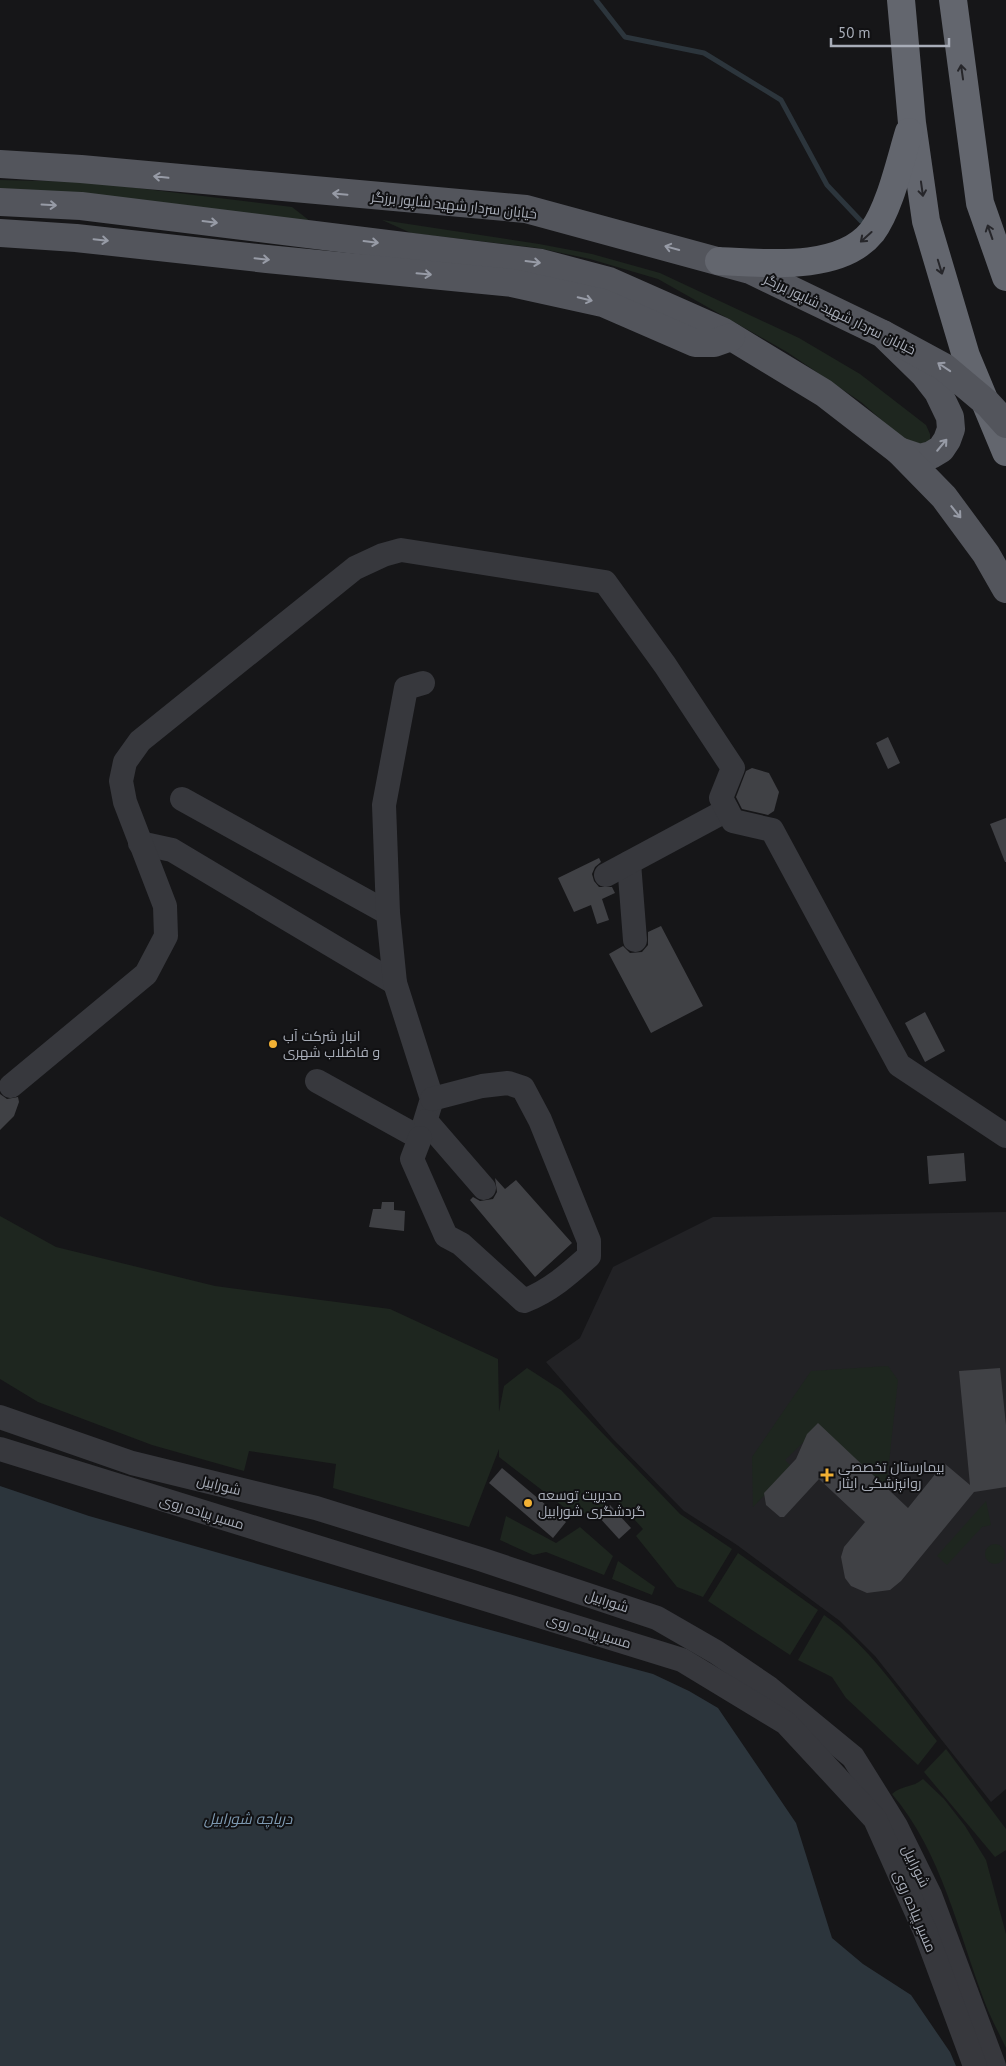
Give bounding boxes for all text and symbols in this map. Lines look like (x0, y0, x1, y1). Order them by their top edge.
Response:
scale bar (831, 15, 948, 47)
text: 50 m (838, 23, 871, 42)
one-way arrow (956, 64, 966, 80)
one-way arrow (153, 172, 169, 181)
one-way arrow (917, 181, 927, 197)
street label: خیابان سردار شهید شاپور برزگر (369, 187, 538, 224)
one-way arrow (333, 189, 349, 199)
one-way arrow (40, 200, 56, 209)
one-way arrow (202, 217, 218, 227)
one-way arrow (985, 224, 994, 240)
one-way arrow (859, 231, 872, 243)
one-way arrow (93, 235, 109, 245)
one-way arrow (363, 237, 379, 247)
one-way arrow (665, 243, 681, 252)
one-way arrow (254, 254, 270, 264)
one-way arrow (524, 257, 540, 267)
one-way arrow (936, 259, 946, 275)
one-way arrow (416, 269, 432, 279)
street label: خیابان سردار شهید شاپور برزگر (760, 269, 919, 360)
one-way arrow (576, 295, 592, 304)
one-way arrow (937, 362, 951, 372)
one-way arrow (937, 438, 948, 451)
one-way arrow (951, 505, 962, 518)
place label: انبار شرکت آب و فاضلاب شهری (283, 1027, 380, 1061)
marker: انبار شرکت آب و فاضلاب شهری (267, 1038, 279, 1050)
place label: بیمارستان تخصصی روانپزشکی ایثار (837, 1458, 944, 1493)
marker: بیمارستان تخصصی روانپزشکی ایثار (820, 1468, 834, 1482)
street label: شورابیل (195, 1471, 243, 1499)
place label: مدیریت توسعه گردشگری شورابیل (538, 1486, 645, 1520)
street label: مسیر پیاده روی (157, 1491, 247, 1534)
marker: مدیریت توسعه گردشگری شورابیل (522, 1497, 534, 1509)
street label: شورابیل (583, 1586, 631, 1616)
street label: مسیر پیاده روی (544, 1610, 634, 1653)
water label: دریاچه شورابیل (204, 1809, 293, 1829)
street label: شورابیل (898, 1842, 934, 1890)
street label: مسیر پیاده روی (889, 1867, 940, 1955)

